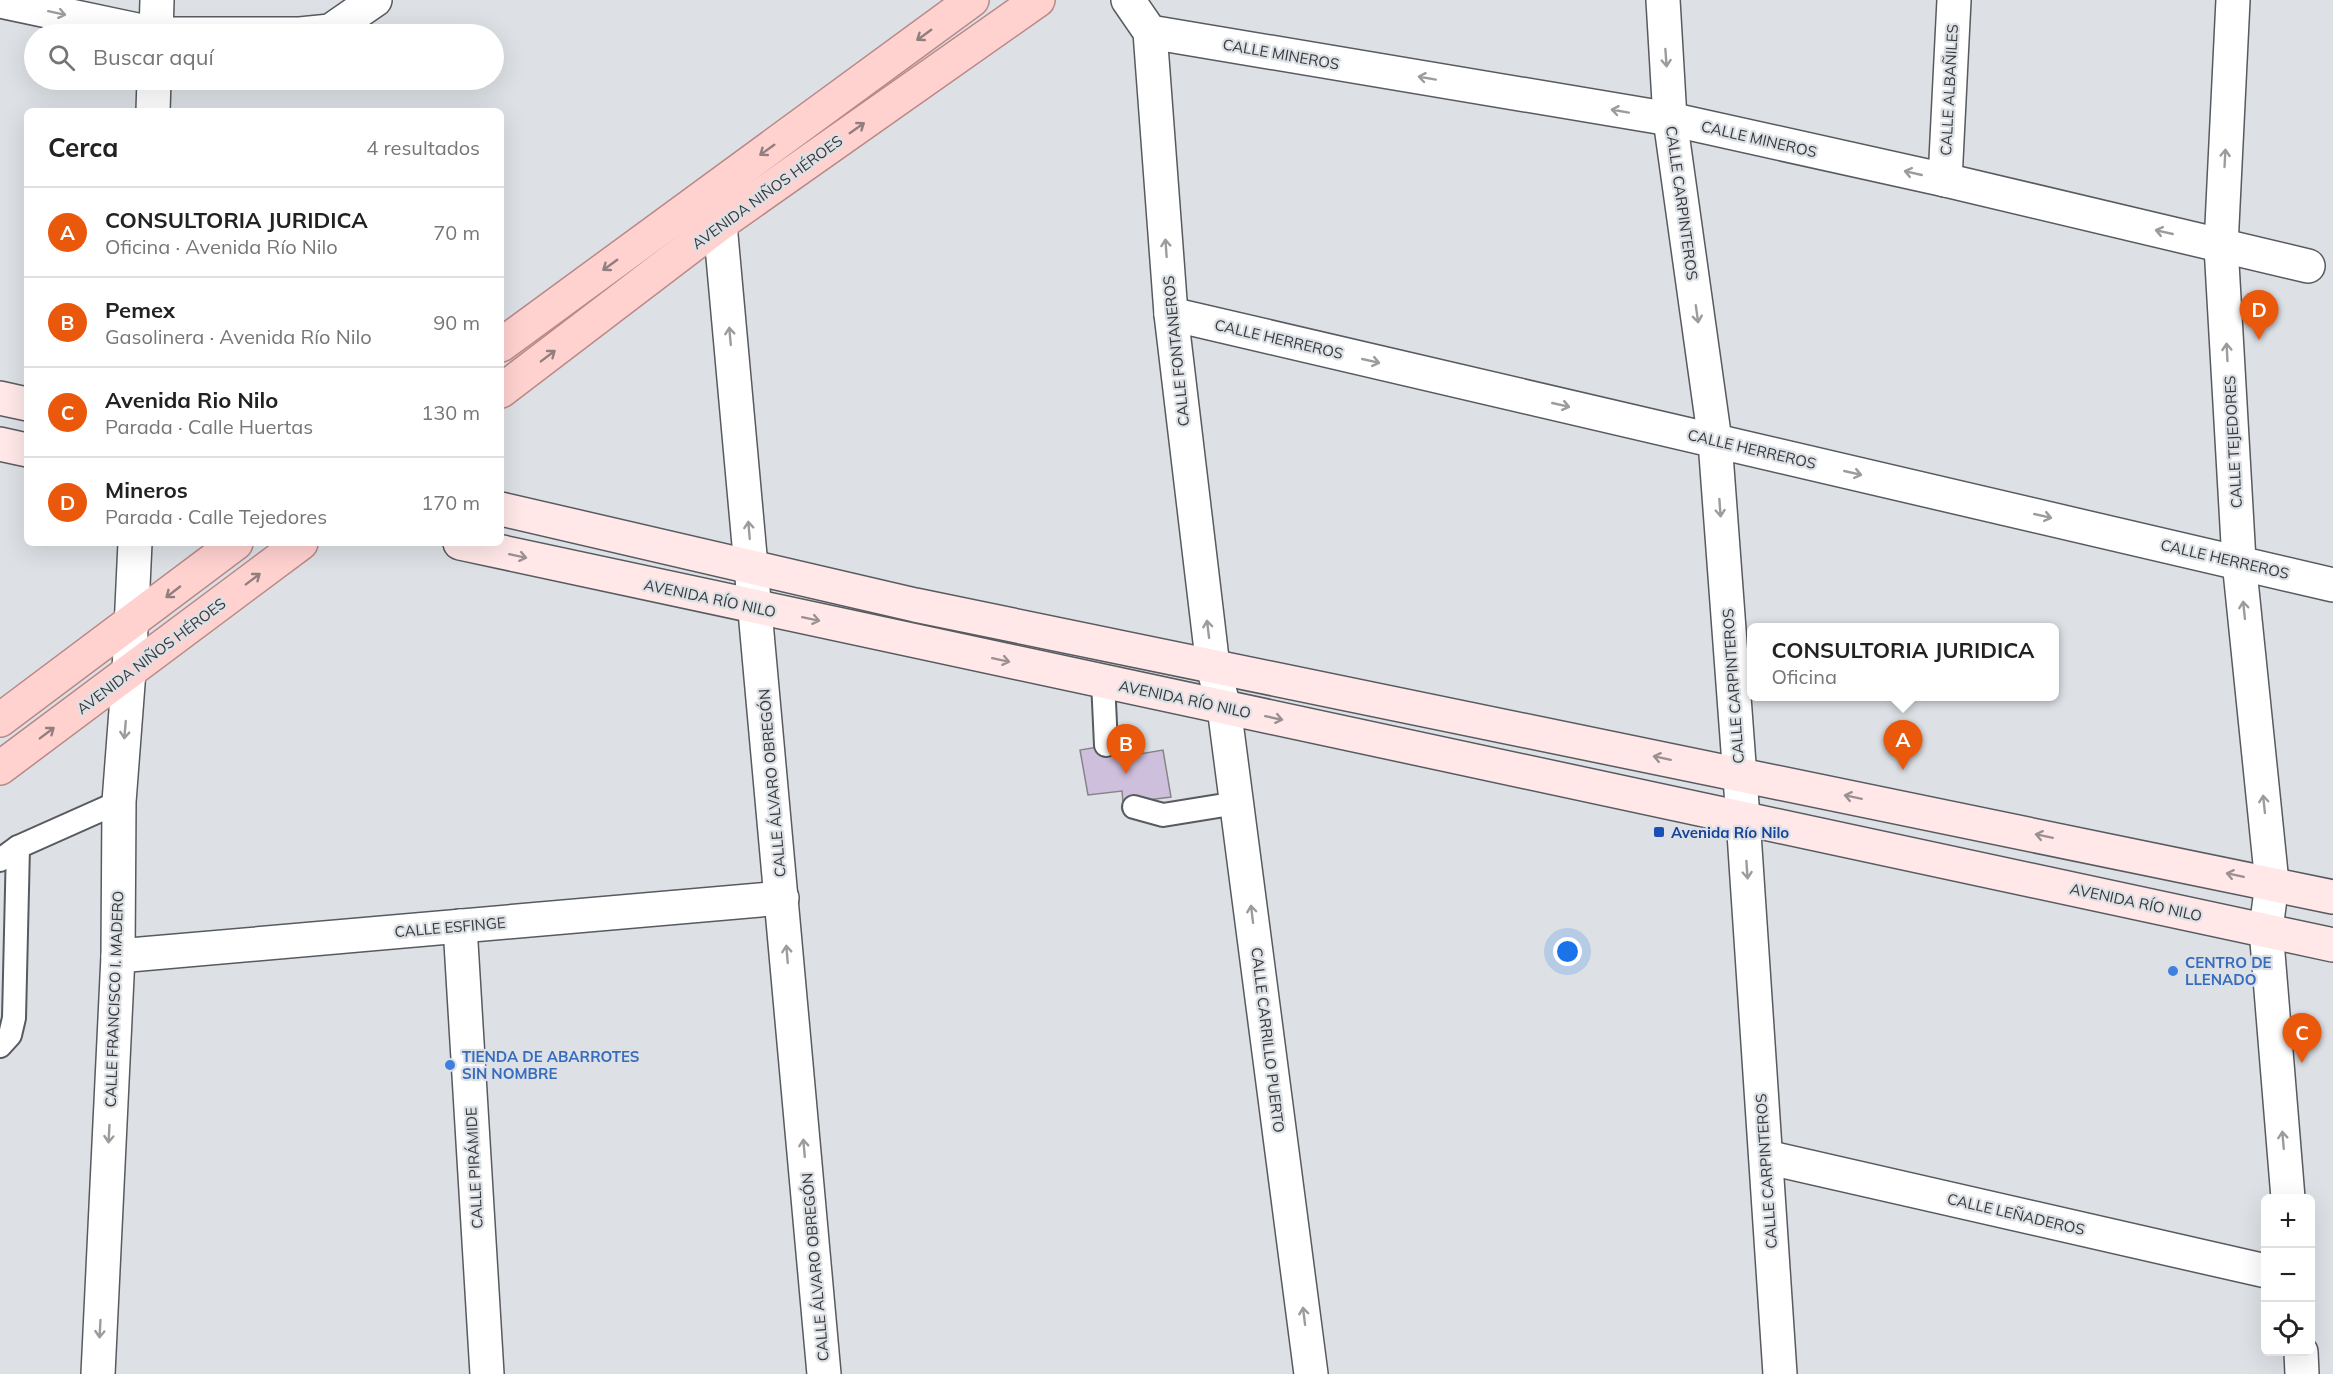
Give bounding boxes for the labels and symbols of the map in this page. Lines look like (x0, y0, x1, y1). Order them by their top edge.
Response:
one-way arrow (48, 8, 67, 20)
street label: CALLE ALBAÑILES (1936, 24, 1962, 156)
one-way arrow (917, 28, 933, 41)
street label: CALLE MINEROS (1221, 34, 1341, 74)
one-way arrow (1661, 48, 1672, 68)
one-way arrow (1418, 73, 1438, 84)
one-way arrow (1610, 105, 1630, 116)
street label: CALLE MINEROS (1699, 116, 1819, 162)
one-way arrow (848, 122, 864, 134)
street label: CALLE CARPINTEROS (1662, 125, 1702, 281)
street label: AVENIDA NIÑOS HÉROES (688, 131, 846, 253)
one-way arrow (760, 144, 776, 156)
one-way arrow (2220, 148, 2231, 168)
one-way arrow (1904, 167, 1923, 178)
one-way arrow (2155, 226, 2174, 238)
one-way arrow (1160, 238, 1171, 258)
one-way arrow (602, 259, 618, 271)
street label: CALLE FONTANEROS (1159, 275, 1193, 427)
pin: D (2240, 290, 2278, 340)
one-way arrow (1692, 304, 1703, 324)
street label: CALLE HERREROS (1213, 315, 1345, 363)
one-way arrow (724, 326, 735, 346)
one-way arrow (2222, 343, 2233, 363)
one-way arrow (539, 349, 555, 362)
one-way arrow (1361, 355, 1380, 367)
street label: CALLE TEJEDORES (2220, 375, 2246, 509)
one-way arrow (1551, 400, 1570, 412)
street label: CALLE HERREROS (1686, 425, 1818, 473)
one-way arrow (1843, 467, 1862, 479)
one-way arrow (1715, 498, 1726, 517)
one-way arrow (2033, 511, 2052, 523)
one-way arrow (743, 520, 754, 540)
street label: CALLE HERREROS (2159, 535, 2291, 583)
one-way arrow (508, 550, 527, 562)
one-way arrow (245, 572, 261, 585)
street label: AVENIDA RÍO NILO (642, 575, 778, 621)
one-way arrow (165, 585, 181, 598)
street label: AVENIDA NIÑOS HÉROES (73, 594, 229, 718)
one-way arrow (2238, 600, 2249, 620)
street label: CALLE CARPINTEROS (1718, 608, 1748, 764)
one-way arrow (801, 614, 820, 626)
one-way arrow (1203, 620, 1214, 640)
one-way arrow (991, 655, 1011, 666)
street label: AVENIDA RÍO NILO (1117, 676, 1253, 722)
street label: CALLE ÁLVARO OBREGÓN (754, 688, 790, 878)
one-way arrow (1264, 713, 1284, 724)
one-way arrow (119, 719, 130, 739)
pin: A (1884, 720, 1922, 770)
pin: B (1106, 724, 1146, 774)
one-way arrow (38, 727, 54, 740)
one-way arrow (1652, 752, 1672, 763)
one-way arrow (1843, 791, 1863, 802)
one-way arrow (2258, 794, 2269, 814)
place label: Avenida Río Nilo (1671, 823, 1789, 842)
marker: Avenida Río Nilo (1652, 825, 1666, 839)
one-way arrow (2034, 830, 2054, 841)
one-way arrow (1742, 860, 1753, 879)
one-way arrow (2226, 869, 2245, 880)
street label: AVENIDA RÍO NILO (2068, 879, 2204, 925)
street label: CALLE FRANCISCO I. MADERO (101, 890, 127, 1108)
one-way arrow (1246, 905, 1257, 925)
street label: CALLE ESFINGE (394, 913, 507, 941)
your location (1553, 937, 1582, 966)
one-way arrow (781, 945, 792, 965)
street label: CALLE CARRILLO PUERTO (1247, 946, 1289, 1134)
place label: CENTRO DE LLENADO (2185, 953, 2272, 989)
marker: CENTRO DE LLENADO (2166, 964, 2180, 978)
pin: C (2282, 1014, 2322, 1063)
place label: TIENDA DE ABARROTES SIN NOMBRE (462, 1047, 640, 1083)
marker: TIENDA DE ABARROTES SIN NOMBRE (443, 1058, 457, 1072)
street label: CALLE CARPINTEROS (1751, 1093, 1781, 1249)
street label: CALLE PIRÁMIDE (461, 1107, 487, 1229)
one-way arrow (104, 1124, 115, 1144)
one-way arrow (2278, 1131, 2289, 1151)
one-way arrow (798, 1139, 809, 1159)
street label: CALLE ÁLVARO OBREGÓN (797, 1172, 833, 1362)
street label: CALLE LEÑADEROS (1945, 1189, 2087, 1239)
one-way arrow (1298, 1307, 1309, 1326)
one-way arrow (95, 1318, 106, 1338)

